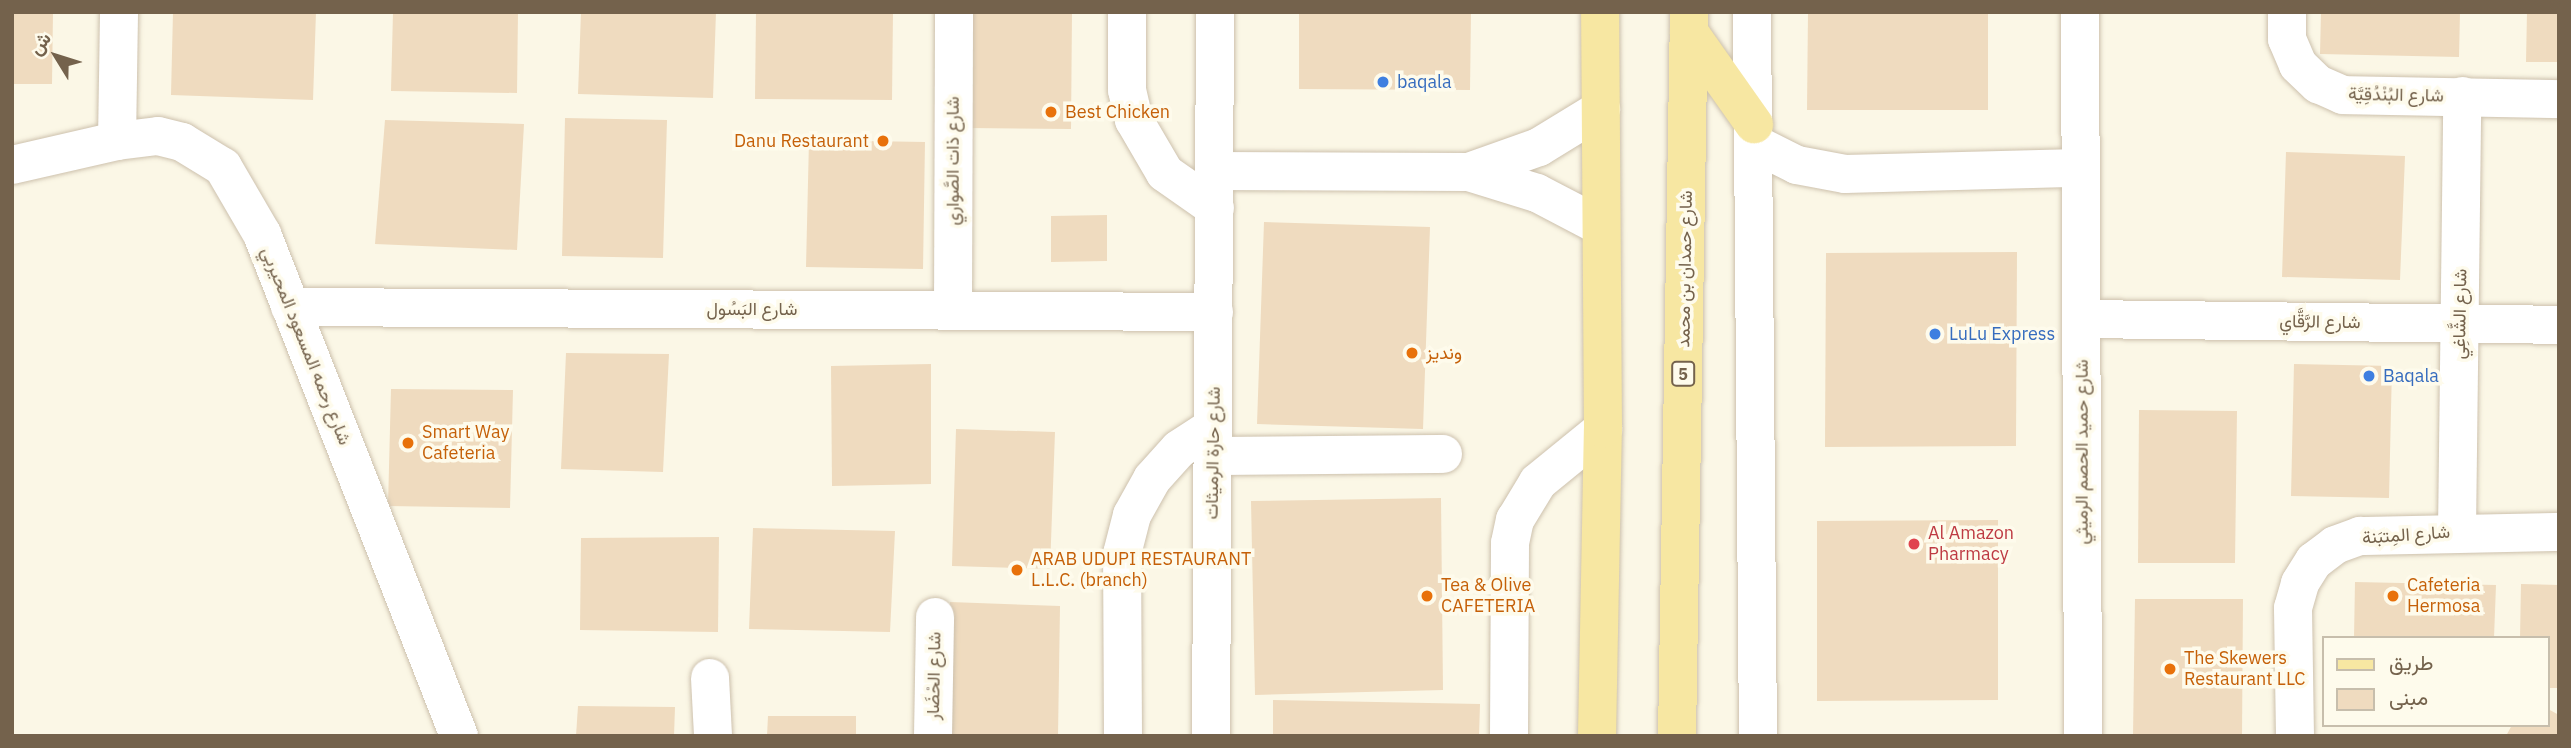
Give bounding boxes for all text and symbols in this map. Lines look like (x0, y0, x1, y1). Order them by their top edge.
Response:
north arrow (21, 21, 91, 91)
text: ش (23, 27, 56, 59)
place label: baqala (1397, 71, 1452, 93)
marker: baqala (1375, 74, 1391, 90)
street label: شارع البُنْدُقِيَّة (2348, 83, 2444, 107)
street label: شارع ذات الصَّواري (942, 96, 964, 226)
place label: Best Chicken (1065, 101, 1170, 123)
marker: Best Chicken (1043, 104, 1059, 120)
place label: Danu Restaurant (734, 130, 869, 152)
marker: Danu Restaurant (875, 133, 891, 149)
street label: شارع حمدان بن محمد (1673, 190, 1697, 348)
street label: شارع رحمه المسعود المحيربي (256, 244, 356, 448)
street label: شارع الشَّاغِي (2448, 268, 2472, 360)
street label: شارع البَسُول (707, 298, 797, 320)
street label: شارع الرَّقَّاي (2279, 310, 2361, 334)
place label: LuLu Express (1949, 323, 2055, 345)
marker: LuLu Express (1927, 326, 1943, 342)
place label: ونديز (1426, 342, 1462, 364)
marker: ونديز (1404, 345, 1420, 361)
street label: شارع حميد الحصم الرميثي (2071, 359, 2093, 545)
road number: 5 (1671, 362, 1695, 386)
place label: Baqala (2383, 365, 2439, 387)
marker: Baqala (2361, 368, 2377, 384)
street label: شارع حارة الرميثات (1201, 386, 1225, 520)
place label: Smart Way Cafeteria (422, 422, 509, 464)
marker: Smart Way Cafeteria (400, 435, 416, 451)
street label: شارع المِتبَنة (2361, 521, 2451, 549)
place label: Al Amazon Pharmacy (1928, 523, 2014, 566)
marker: Al Amazon Pharmacy (1906, 536, 1922, 552)
place label: ARAB UDUPI RESTAURANT L.L.C. (branch) (1031, 549, 1251, 592)
marker: ARAB UDUPI RESTAURANT L.L.C. (branch) (1009, 562, 1025, 578)
place label: Tea & Olive CAFETERIA (1441, 575, 1535, 618)
place label: Cafeteria Hermosa (2407, 575, 2480, 618)
marker: Tea & Olive CAFETERIA (1419, 588, 1435, 604)
marker: Cafeteria Hermosa (2385, 588, 2401, 604)
street label: شارع الحْضَار (922, 632, 946, 720)
legend (2322, 636, 2550, 727)
place label: The Skewers Restaurant LLC (2184, 648, 2306, 690)
text: طريق (2389, 648, 2434, 676)
marker: The Skewers Restaurant LLC (2162, 661, 2178, 677)
text: مبنى (2389, 683, 2428, 711)

